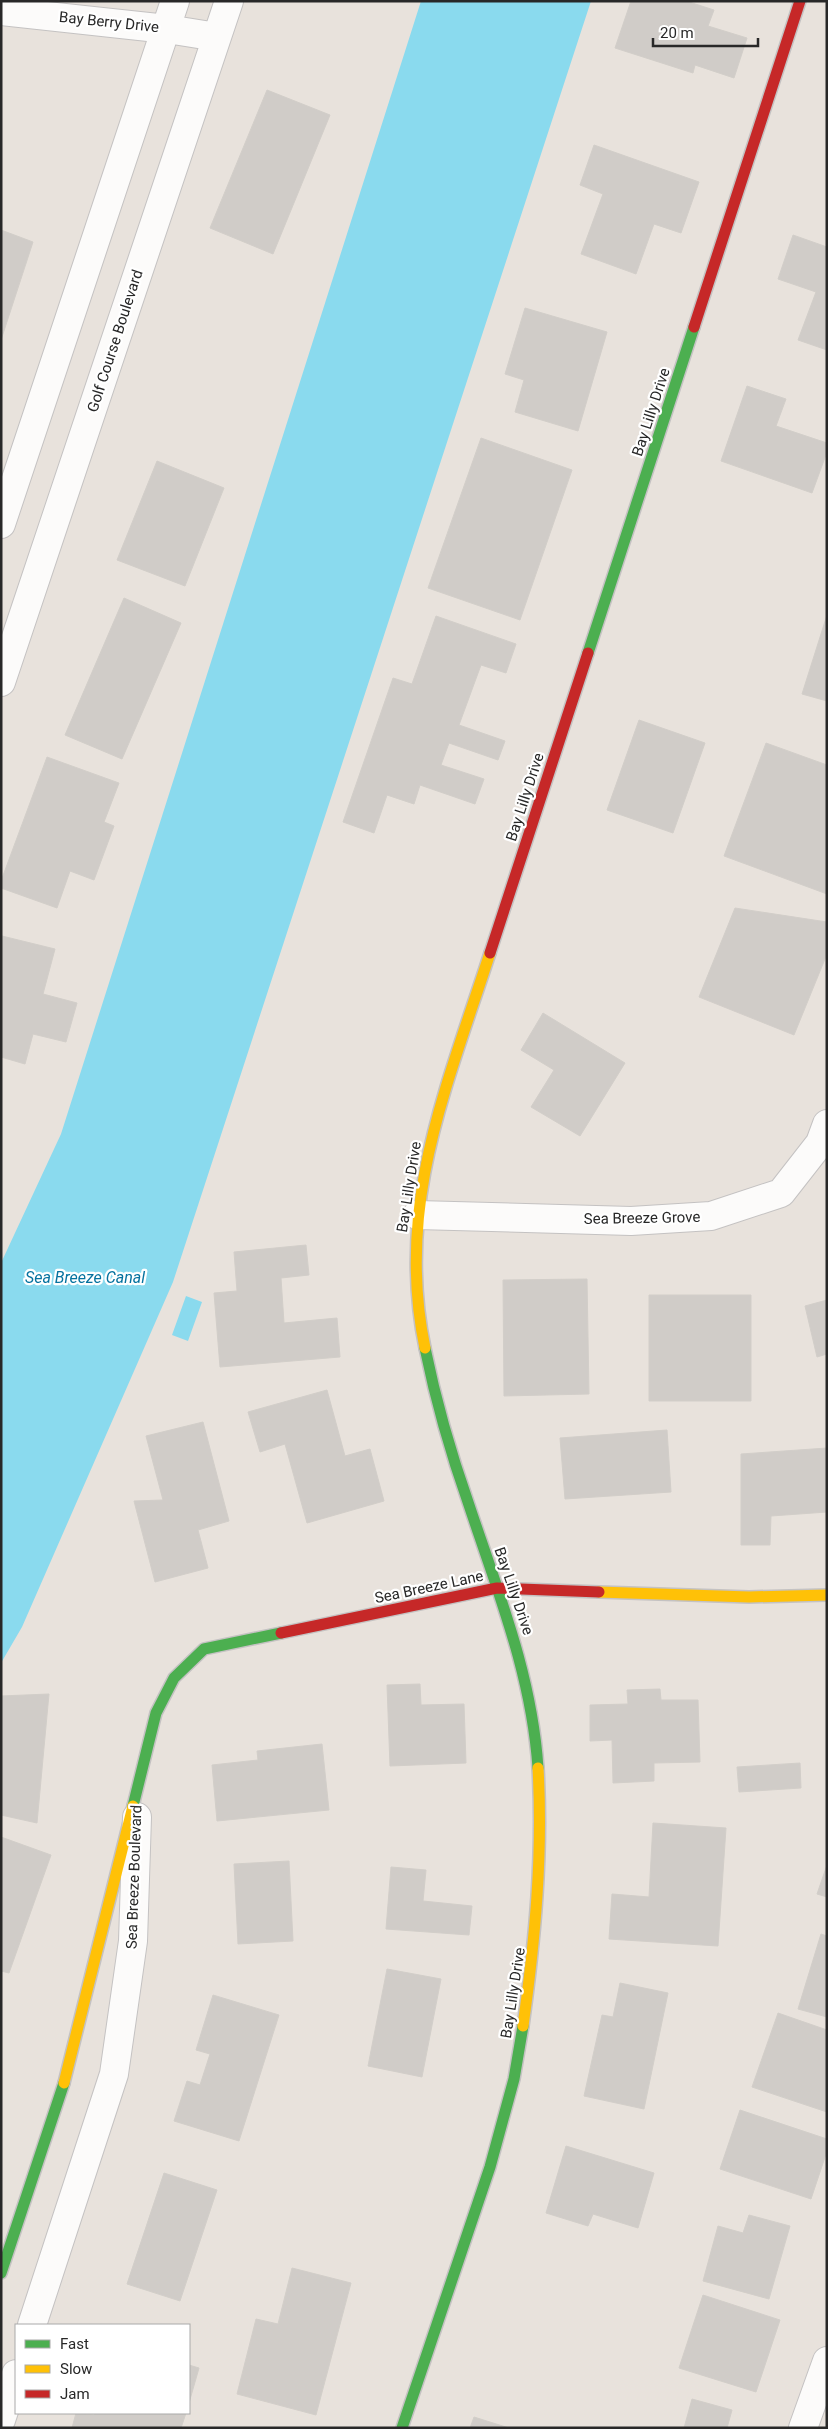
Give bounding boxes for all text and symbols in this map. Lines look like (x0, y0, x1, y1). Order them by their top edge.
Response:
street label: Bay Berry Drive (58, 8, 160, 36)
scale bar (653, 15, 758, 47)
text: 20 m (660, 24, 694, 42)
street label: Golf Course Boulevard (83, 267, 147, 415)
street label: Bay Lilly Drive (628, 366, 674, 458)
street label: Bay Lilly Drive (502, 751, 548, 843)
street label: Bay Lilly Drive (393, 1140, 425, 1234)
street label: Sea Breeze Grove (584, 1208, 701, 1228)
water label: Sea Breeze Canal (25, 1268, 145, 1287)
street label: Bay Lilly Drive (491, 1545, 537, 1637)
street label: Sea Breeze Lane (373, 1567, 485, 1607)
street label: Sea Breeze Boulevard (122, 1805, 146, 1949)
street label: Bay Lilly Drive (497, 1946, 529, 2040)
legend (15, 2324, 190, 2414)
text: Fast (60, 2335, 89, 2353)
text: Slow (60, 2360, 92, 2378)
text: Jam (60, 2385, 90, 2403)

